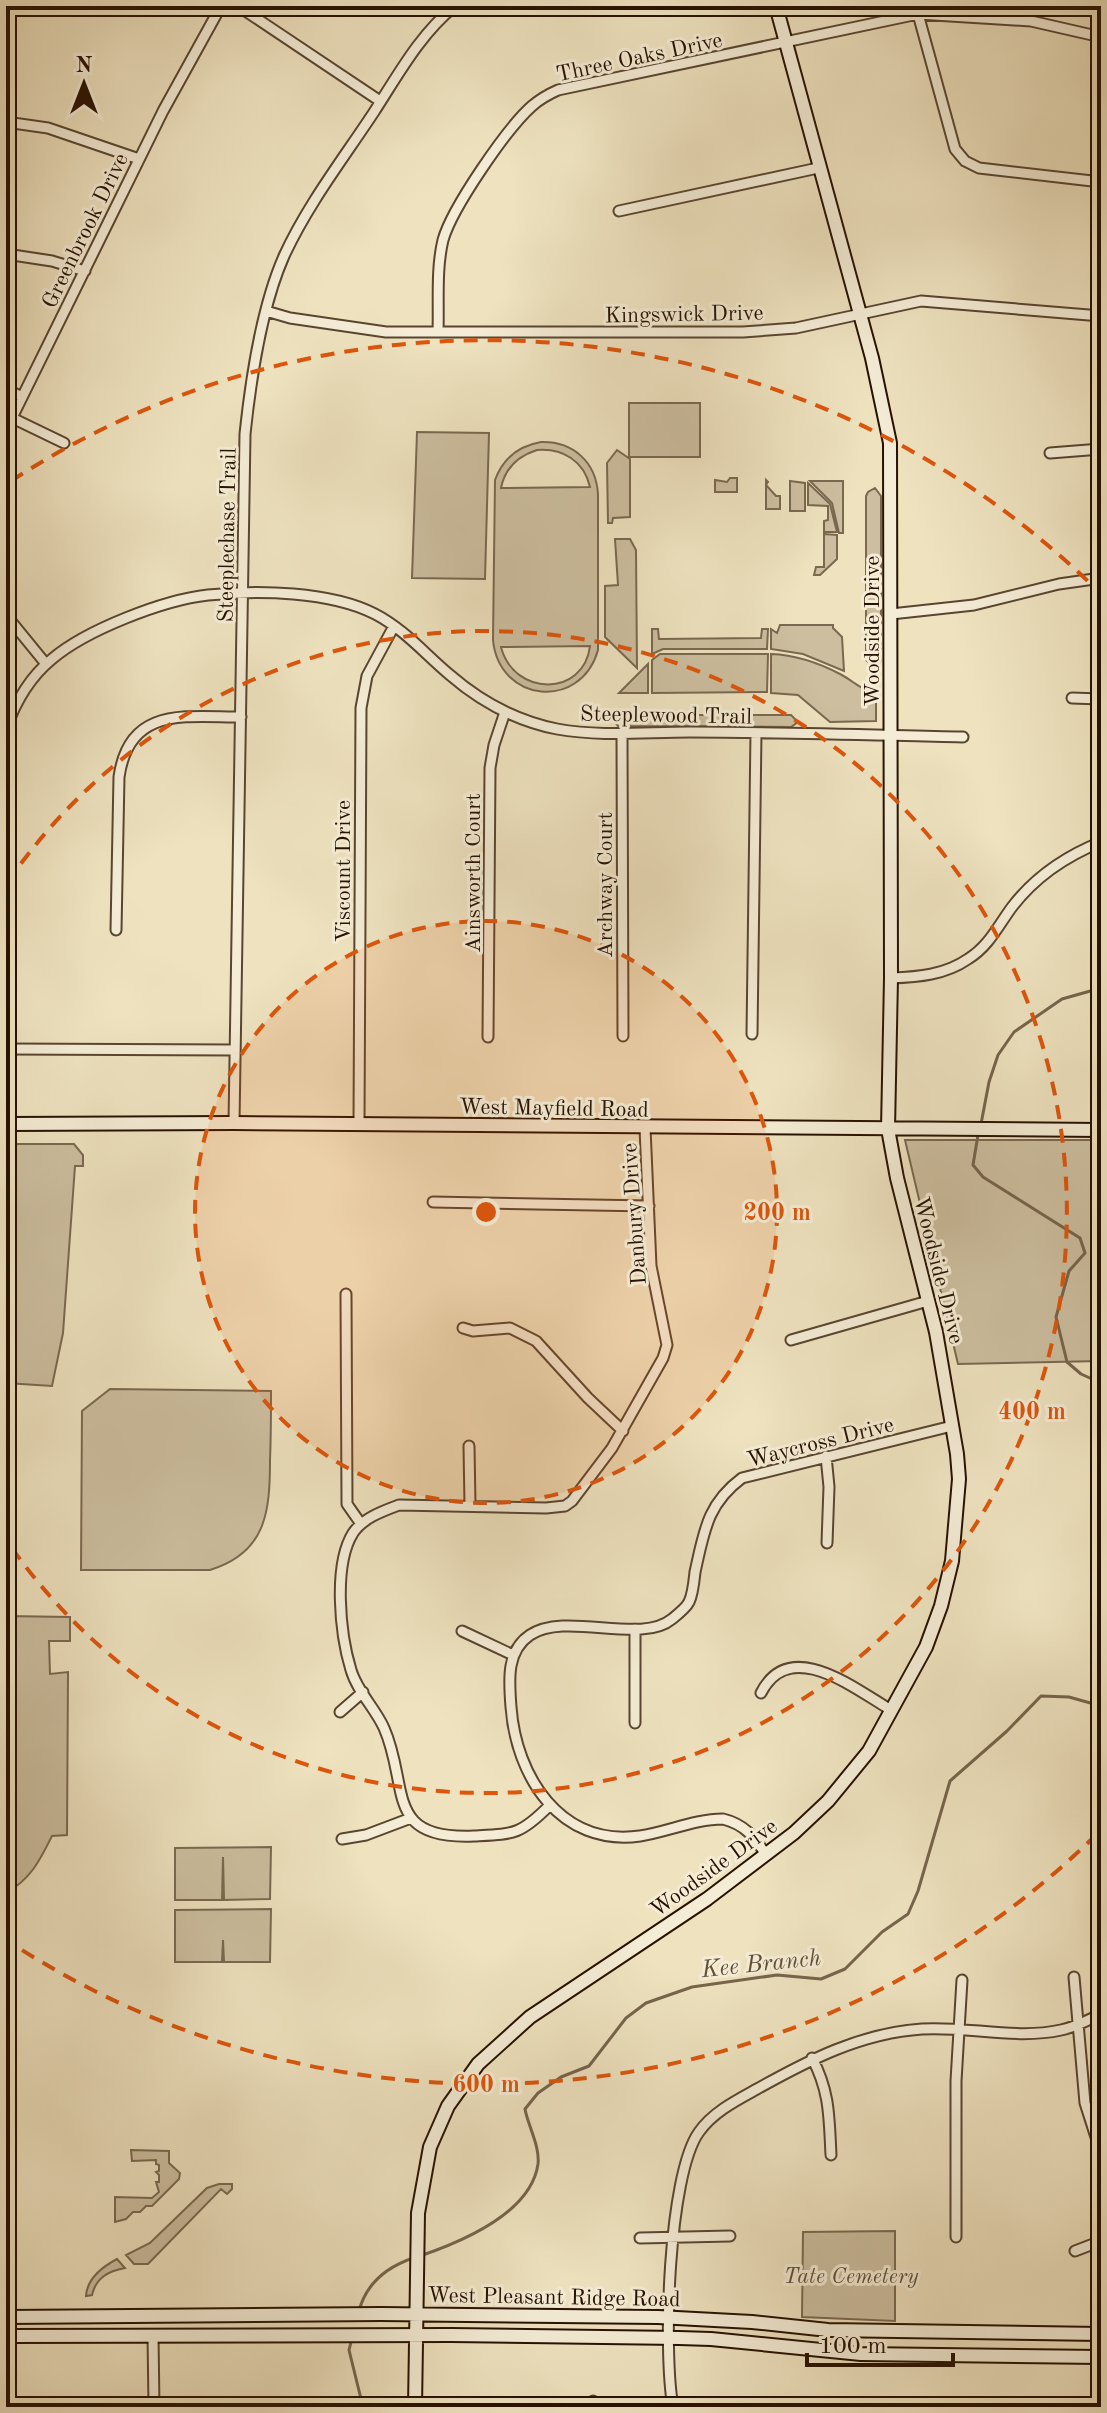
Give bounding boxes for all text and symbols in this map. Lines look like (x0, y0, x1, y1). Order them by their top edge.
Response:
street label: Three Oaks Drive (554, 30, 725, 86)
north arrow (44, 44, 124, 124)
text: N (76, 55, 93, 77)
street label: Greenbrook Drive (39, 150, 133, 312)
street label: Kingswick Drive (604, 303, 764, 327)
street label: Steeplechase Trail (215, 447, 241, 623)
street label: Woodside Drive (862, 556, 884, 706)
street label: Steeplewood Trail (580, 704, 752, 728)
street label: Ainsworth Court (463, 793, 485, 953)
street label: Viscount Drive (333, 800, 355, 942)
street label: Archway Court (595, 812, 617, 958)
street label: West Mayfield Road (459, 1096, 649, 1122)
street label: Danbury Drive (619, 1142, 651, 1286)
street label: Woodside Drive (909, 1195, 967, 1346)
centre of rings (472, 1198, 500, 1226)
text: 200 m (743, 1202, 811, 1226)
text: 400 m (998, 1401, 1066, 1425)
street label: Waycross Drive (745, 1414, 896, 1472)
street label: Woodside Drive (647, 1815, 782, 1922)
water label: Kee Branch (699, 1947, 822, 1983)
text: 600 m (452, 2074, 520, 2098)
park label: Tate Cemetery (783, 2266, 919, 2288)
street label: West Pleasant Ridge Road (427, 2285, 681, 2311)
scale bar (807, 2317, 953, 2367)
text: 100 m (819, 2335, 887, 2359)

